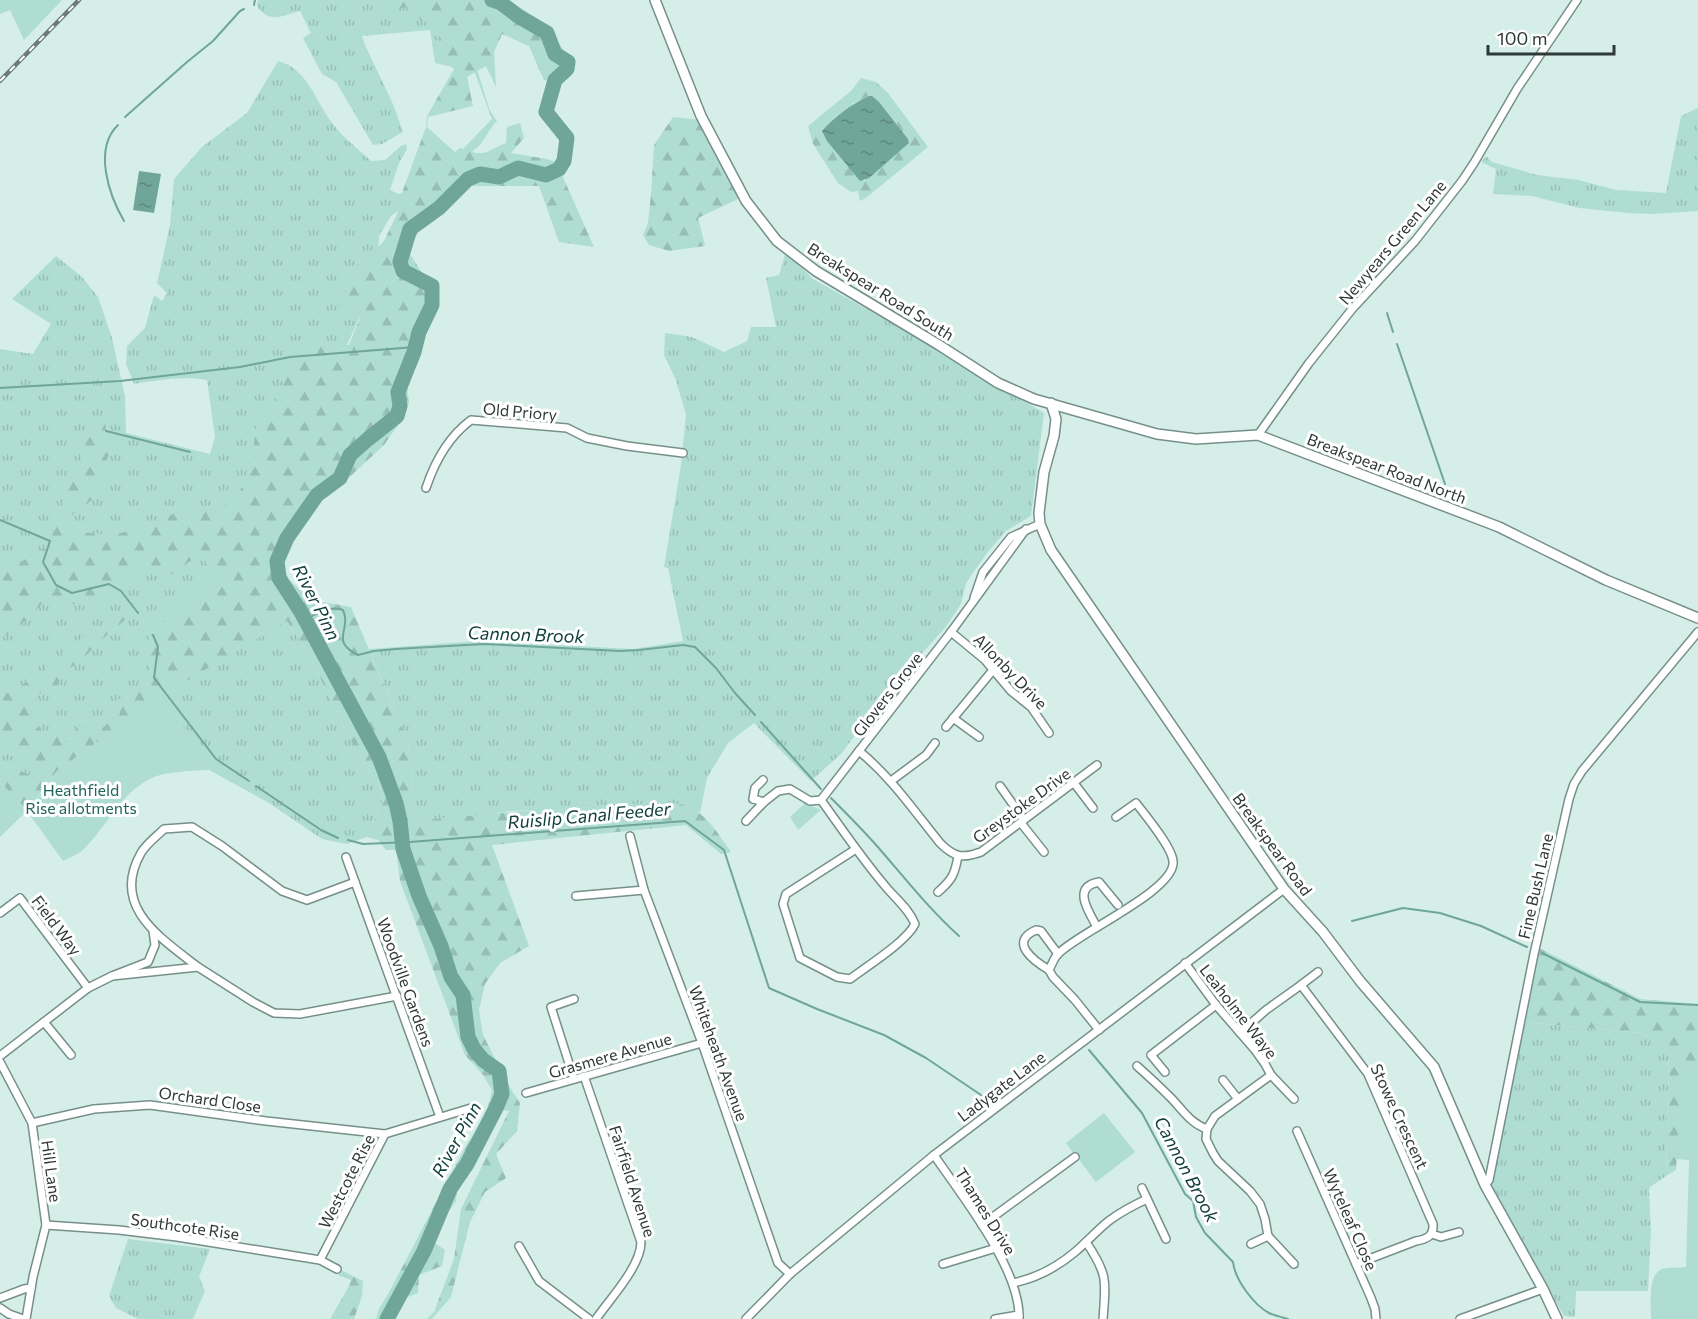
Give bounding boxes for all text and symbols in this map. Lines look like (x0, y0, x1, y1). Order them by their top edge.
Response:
scale bar (1488, 18, 1614, 56)
text: 100 m (1497, 27, 1547, 49)
street label: Newyears Green Lane (1334, 176, 1450, 308)
street label: Breakspear Road South (804, 238, 958, 344)
street label: Old Priory (482, 398, 558, 424)
street label: Breakspear Road North (1305, 429, 1469, 507)
water label: River Pinn (288, 560, 346, 644)
water label: Cannon Brook (467, 621, 586, 647)
street label: Allonby Drive (970, 629, 1052, 713)
street label: Glovers Grove (848, 648, 926, 740)
street label: Greystoke Drive (968, 763, 1074, 847)
park label: Heathfield Rise allotments (25, 780, 137, 817)
street label: Breakspear Road (1229, 789, 1317, 899)
water label: Ruislip Canal Feeder (507, 797, 672, 833)
street label: Fine Bush Lane (1514, 831, 1556, 941)
street label: Field Way (28, 891, 86, 959)
street label: Woodville Gardens (374, 915, 438, 1049)
street label: Leaholme Waye (1196, 960, 1282, 1062)
street label: Whiteheath Avenue (686, 983, 752, 1123)
street label: Grasmere Avenue (546, 1028, 674, 1082)
street label: Ladygate Lane (953, 1047, 1049, 1125)
street label: Stowe Crescent (1367, 1060, 1433, 1172)
street label: Orchard Close (158, 1082, 262, 1116)
water label: River Pinn (426, 1098, 486, 1180)
water label: Cannon Brook (1150, 1112, 1225, 1227)
street label: Fairfield Avenue (606, 1123, 660, 1239)
street label: Westcote Rise (314, 1131, 378, 1231)
street label: Hill Lane (38, 1139, 66, 1203)
street label: Thames Drive (952, 1164, 1020, 1258)
street label: Wyteleaf Close (1320, 1165, 1382, 1273)
street label: Southcote Rise (129, 1209, 241, 1243)

